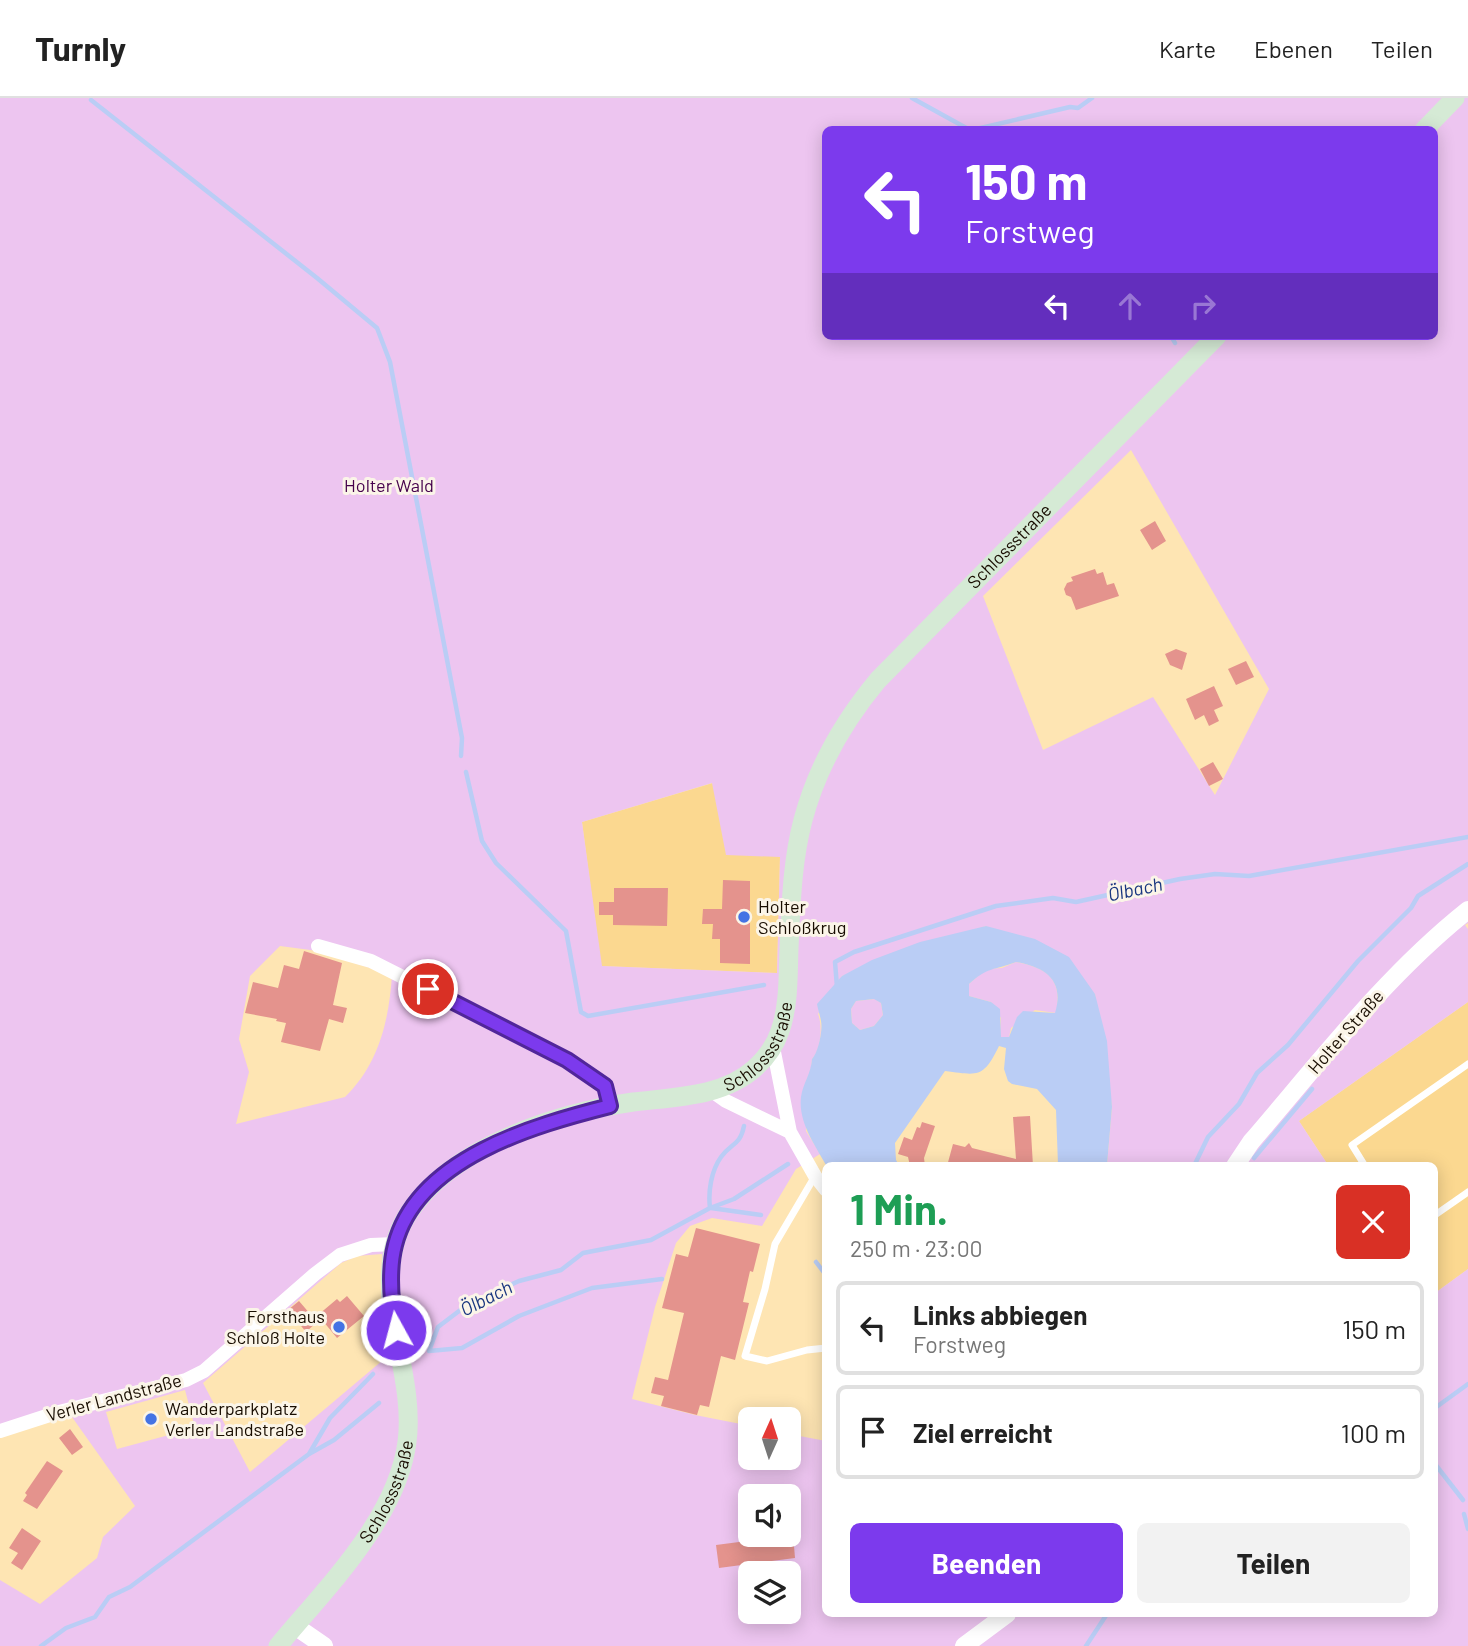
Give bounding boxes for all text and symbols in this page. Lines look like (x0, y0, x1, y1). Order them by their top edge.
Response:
text: Turnly (35, 28, 126, 68)
text: Karte (1159, 34, 1216, 63)
text: Ebenen (1254, 34, 1333, 63)
text: Teilen (1371, 34, 1433, 63)
text: 150 m (965, 151, 1087, 210)
icon: left (850, 154, 941, 245)
text: Forstweg (965, 211, 1095, 249)
icon: left (1038, 287, 1076, 325)
icon: ahead (1111, 287, 1149, 325)
icon: right (1184, 287, 1222, 325)
park label: Holter Wald (344, 474, 434, 496)
street label: Schlossstraße (962, 498, 1056, 593)
water label: Ölbach (1105, 871, 1164, 906)
place label: Holter Schloßkrug (758, 895, 846, 938)
marker: Holter Schloßkrug (736, 909, 752, 925)
pin (398, 959, 458, 1019)
icon: arrive (409, 970, 447, 1008)
street label: Holter Straße (1303, 985, 1388, 1078)
street label: Schlossstraße (720, 1000, 796, 1096)
text: 1 Min. (850, 1183, 948, 1233)
button: close (1336, 1185, 1410, 1259)
text: 250 m · 23:00 (850, 1234, 983, 1262)
water label: Ölbach (456, 1275, 516, 1320)
position arrow (359, 1293, 433, 1367)
text: Links abbiegen (913, 1299, 1087, 1330)
place label: Forsthaus Schloß Holte (226, 1305, 325, 1348)
icon: left (854, 1309, 892, 1347)
text: 150 m (1342, 1313, 1406, 1344)
marker: Forsthaus Schloß Holte (331, 1319, 347, 1335)
text: Forstweg (913, 1330, 1006, 1358)
street label: Verler Landstraße (44, 1368, 184, 1426)
place label: Wanderparkplatz Verler Landstraße (165, 1397, 304, 1440)
north arrow (738, 1407, 802, 1470)
map controls (738, 1407, 801, 1624)
marker: Wanderparkplatz Verler Landstraße (143, 1411, 159, 1427)
icon: arrive (854, 1413, 892, 1451)
text: Ziel erreicht (913, 1417, 1053, 1448)
text: 100 m (1341, 1417, 1406, 1448)
street label: Schlossstraße (354, 1438, 417, 1547)
button: sound (738, 1484, 801, 1547)
button: Beenden (850, 1523, 1123, 1603)
button: Teilen (1137, 1523, 1410, 1603)
button: layers (738, 1561, 801, 1624)

